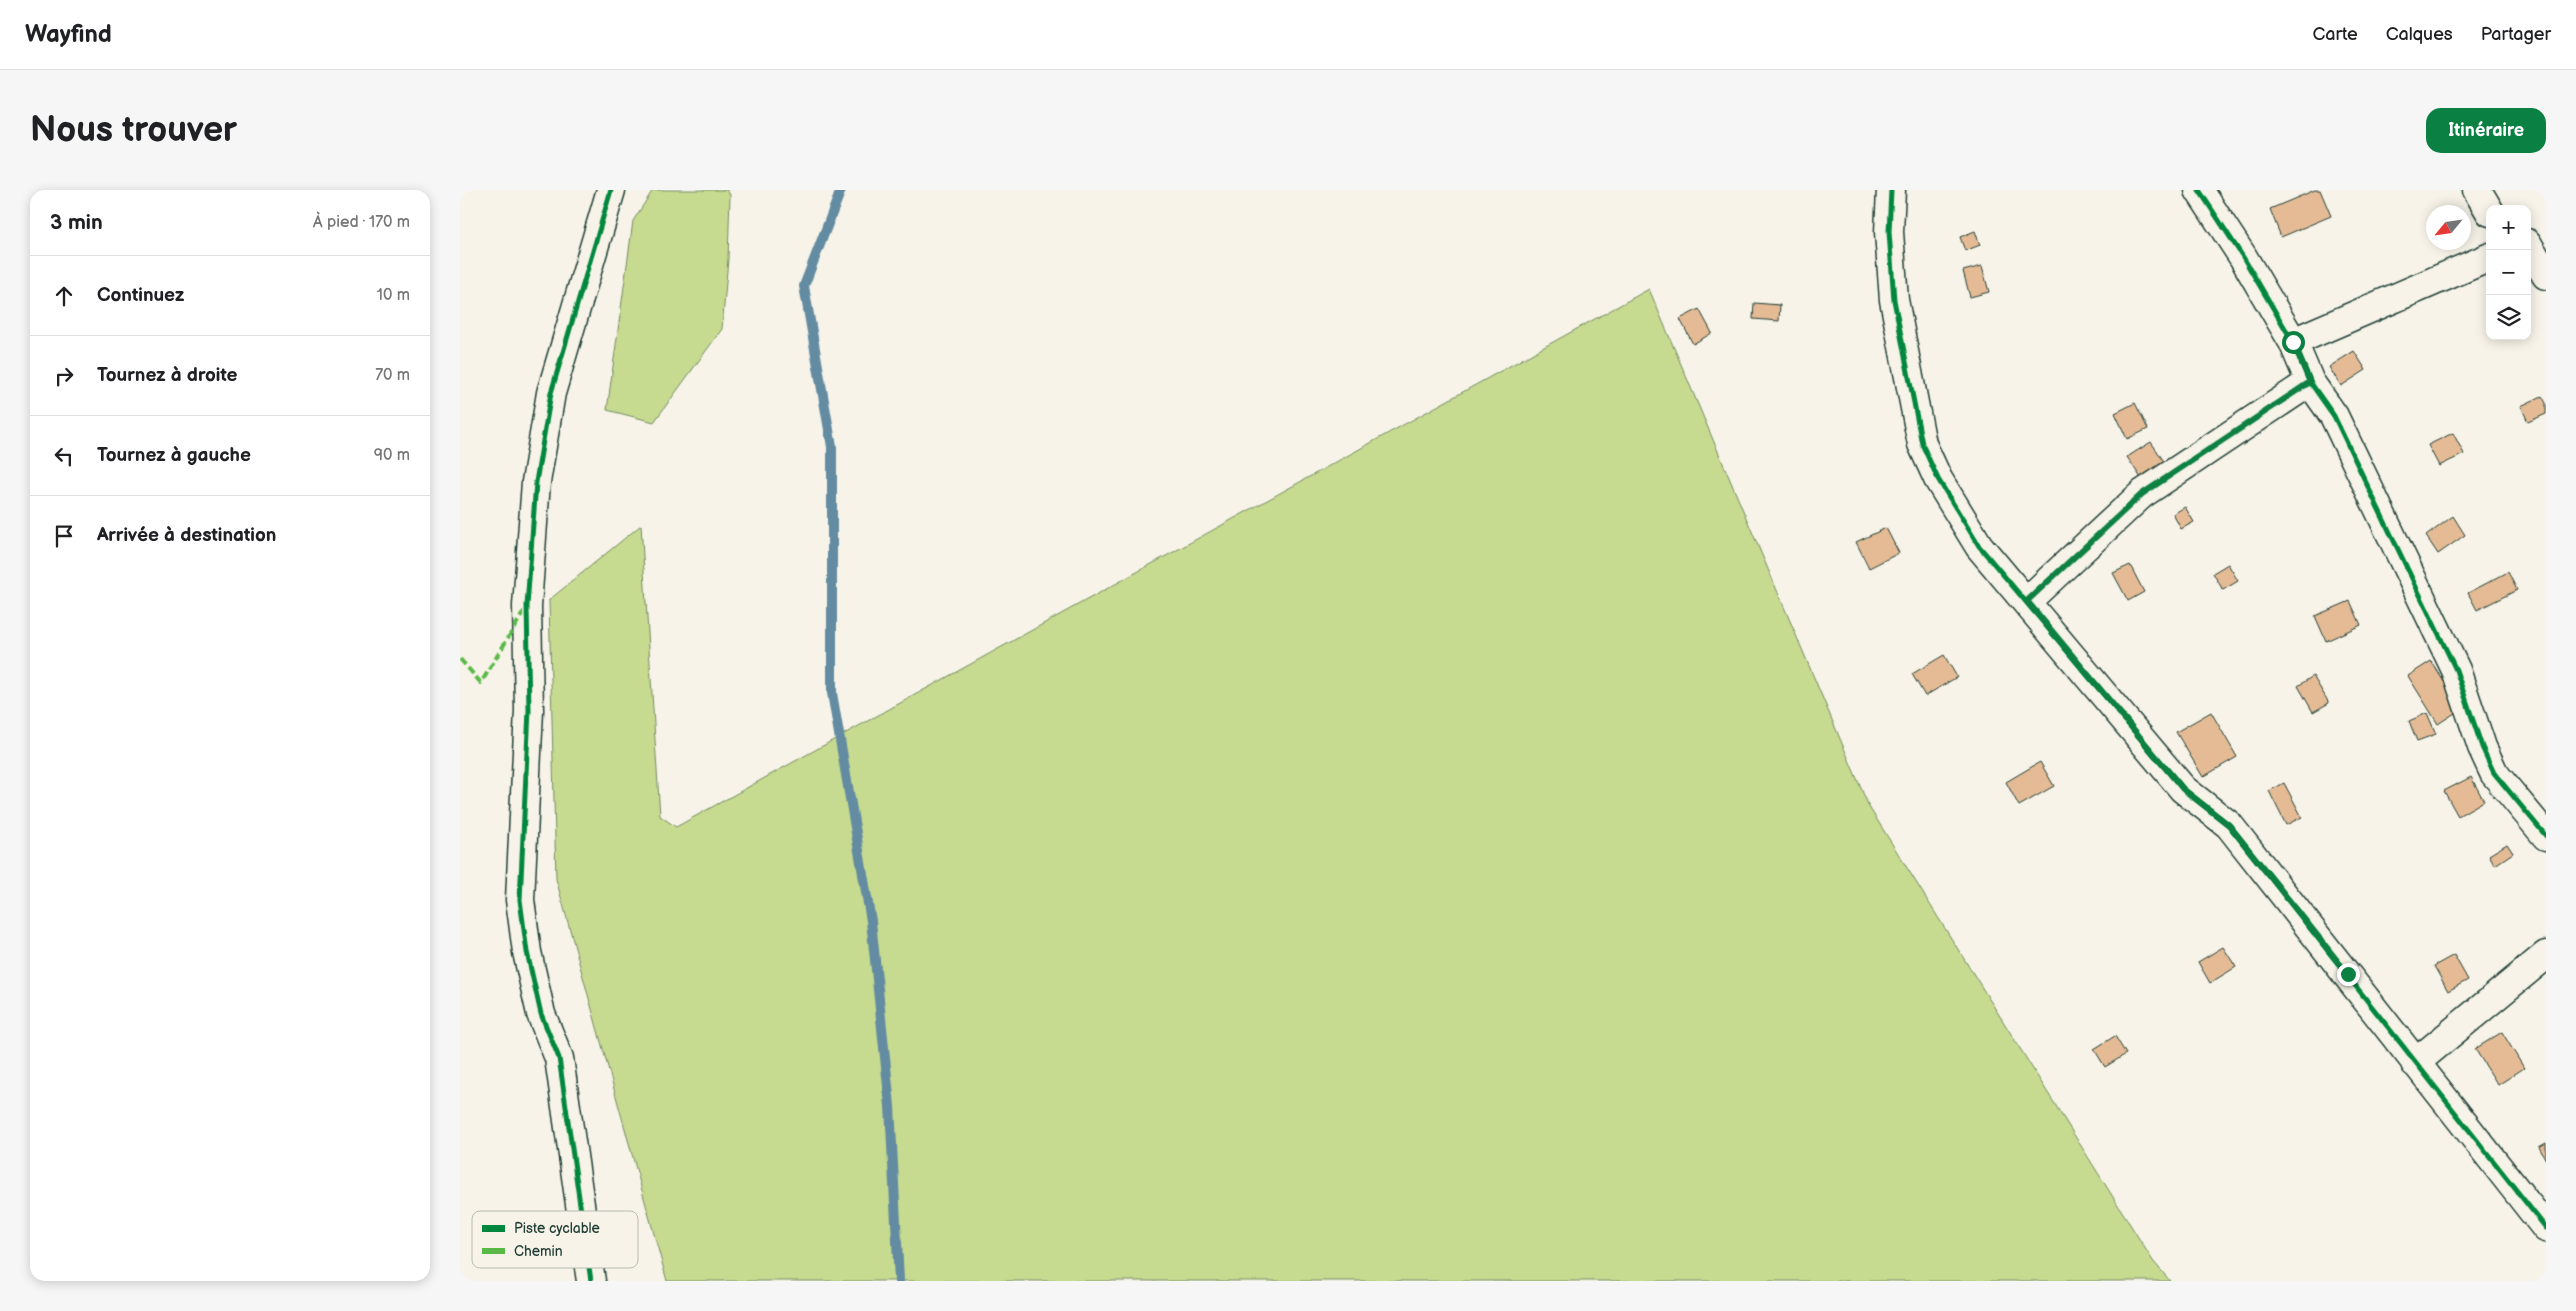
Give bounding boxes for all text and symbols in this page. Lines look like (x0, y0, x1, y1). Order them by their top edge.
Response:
text: Wayfind (25, 20, 112, 49)
text: Carte (2312, 24, 2358, 45)
text: Calques (2386, 24, 2453, 45)
text: Partager (2481, 24, 2551, 45)
button: Itinéraire (2426, 108, 2546, 153)
text: Nous trouver (30, 109, 237, 152)
north arrow (2426, 205, 2471, 250)
map controls (2486, 205, 2531, 340)
button: + (2486, 205, 2531, 250)
text: 3 min (50, 210, 103, 235)
text: À pied · 170 m (313, 213, 410, 232)
button: − (2486, 250, 2531, 295)
icon: ahead (50, 282, 78, 310)
text: Continuez (97, 284, 184, 307)
text: 10 m (377, 286, 410, 305)
button: layers (2486, 295, 2531, 340)
route start (2282, 331, 2305, 354)
icon: right (50, 362, 78, 390)
text: Tournez à droite (97, 364, 238, 387)
text: 70 m (375, 366, 410, 385)
icon: left (50, 442, 78, 470)
text: Tournez à gauche (97, 444, 251, 467)
text: 90 m (374, 446, 410, 465)
icon: arrive (50, 522, 78, 550)
text: Arrivée à destination (97, 524, 276, 547)
route end (2337, 963, 2360, 986)
legend (472, 1211, 638, 1268)
text: Piste cyclable (514, 1220, 600, 1237)
text: Chemin (514, 1243, 563, 1260)

